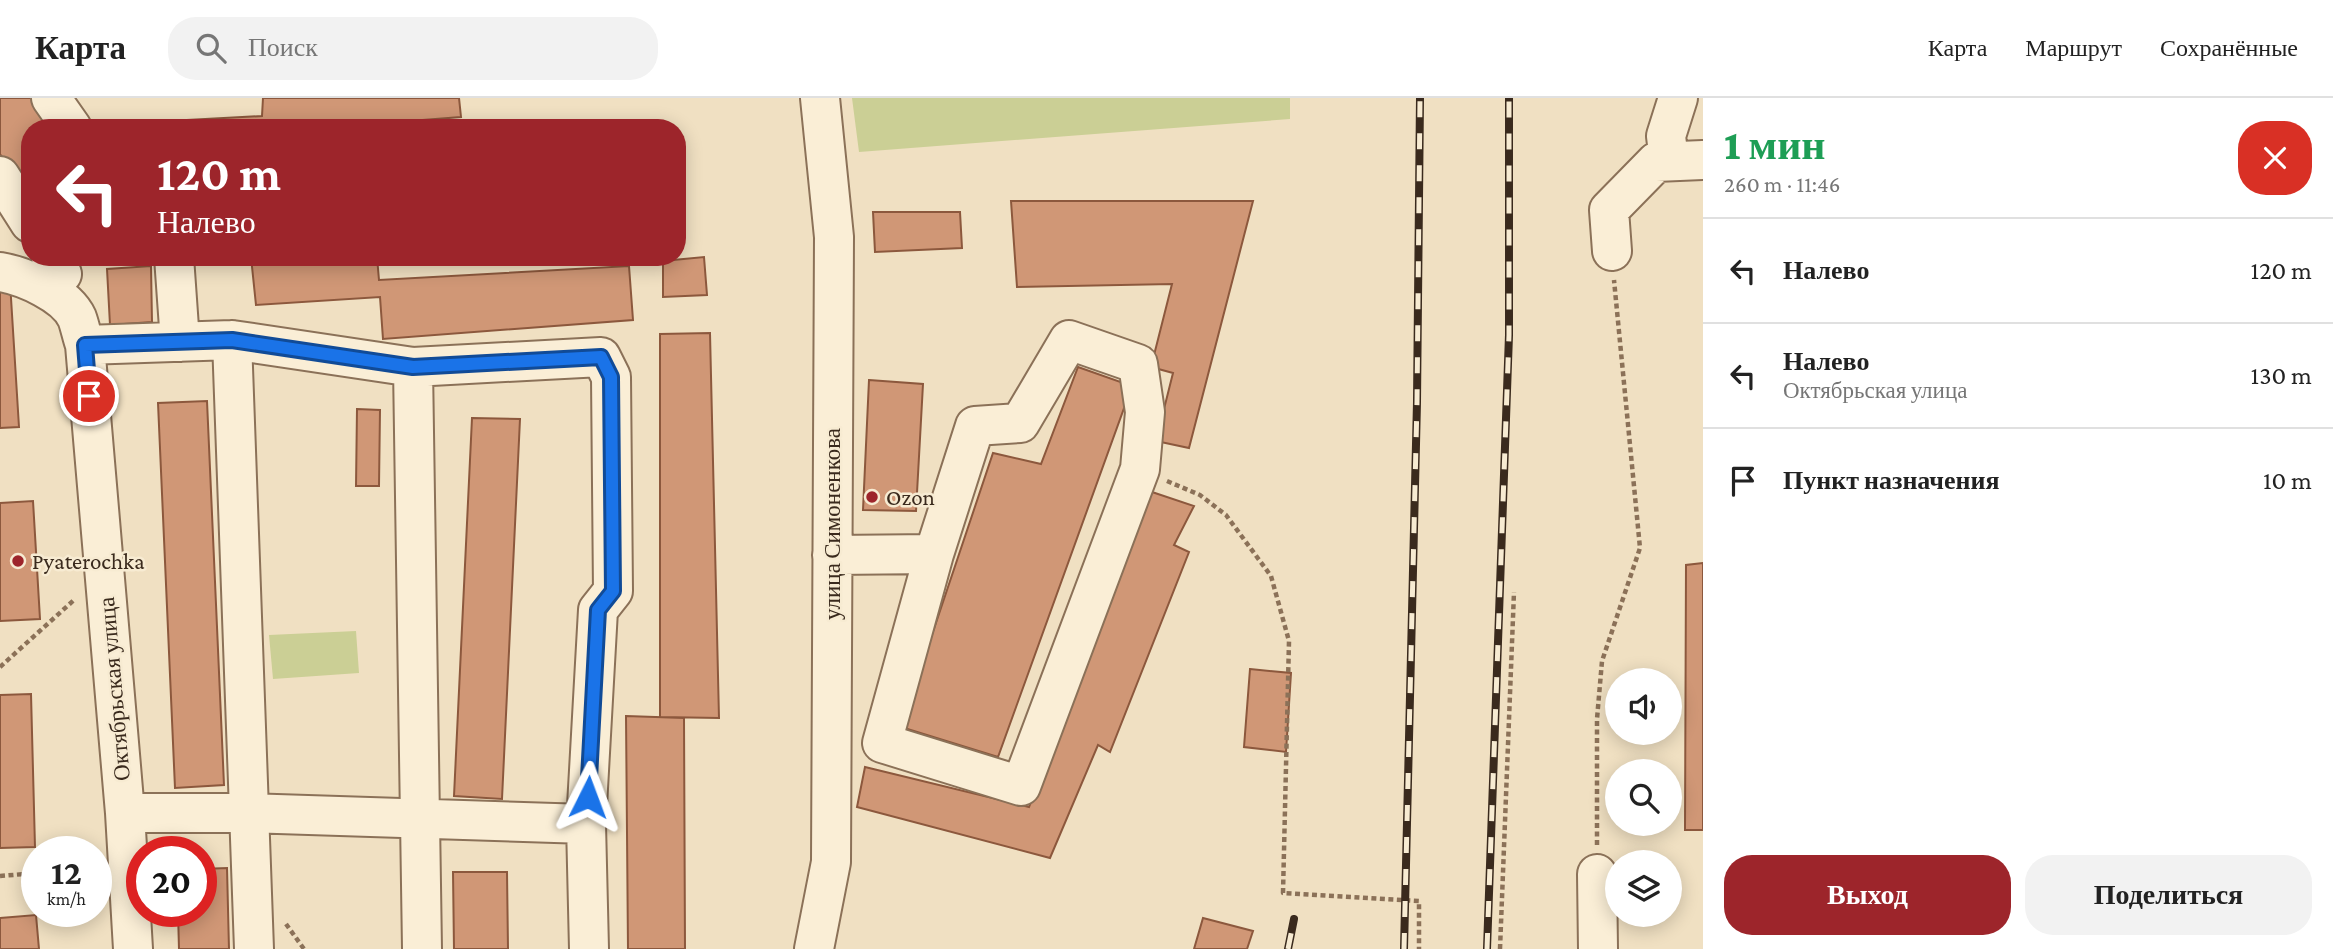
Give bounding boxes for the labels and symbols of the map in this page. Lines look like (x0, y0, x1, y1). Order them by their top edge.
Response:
pin (59, 366, 119, 426)
street label: улица Симоненкова (819, 428, 845, 620)
place label: Ozon (886, 484, 935, 510)
marker: Ozon (864, 489, 880, 505)
place label: Pyaterochka (32, 548, 145, 574)
marker: Pyaterochka (10, 553, 26, 569)
street label: Октябрьская улица (93, 596, 135, 782)
position arrow (551, 760, 625, 834)
speed limit sign: 20 (126, 836, 217, 927)

